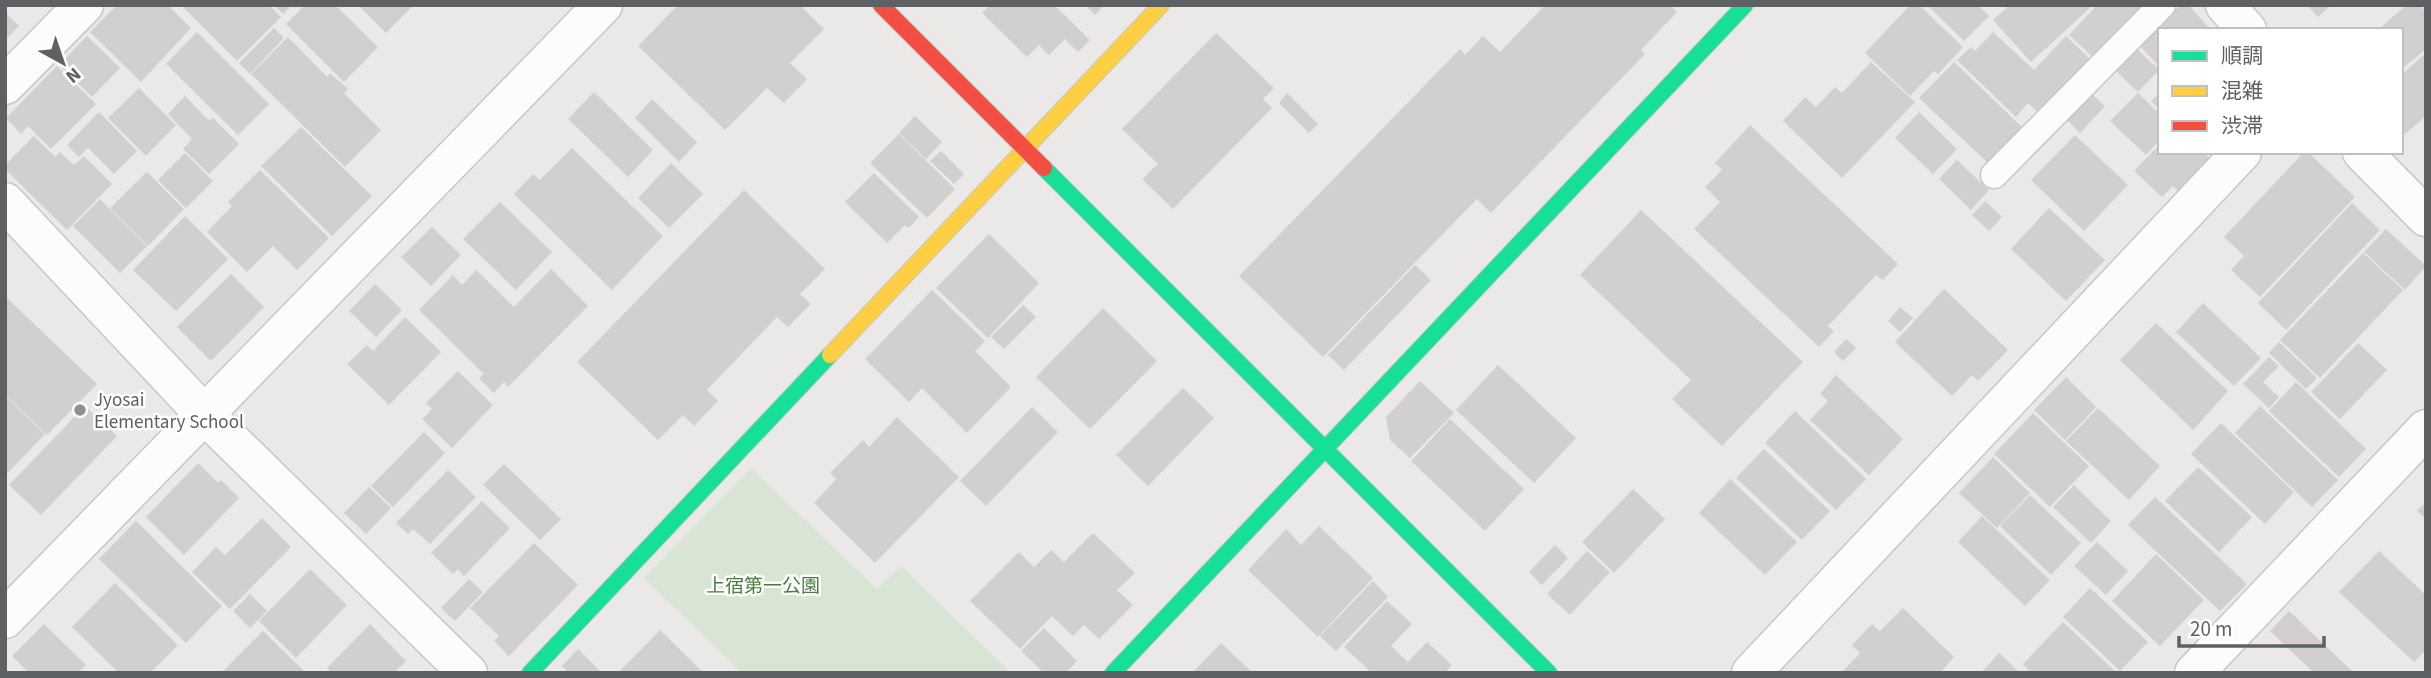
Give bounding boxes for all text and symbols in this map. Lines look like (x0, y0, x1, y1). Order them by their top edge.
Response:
north arrow (28, 28, 98, 98)
legend (2158, 28, 2403, 154)
text: 順調 (2221, 41, 2263, 71)
text: N (59, 60, 86, 89)
text: 混雑 (2221, 76, 2263, 106)
text: 渋滞 (2221, 111, 2263, 141)
place label: Jyosai Elementary School (94, 387, 244, 436)
marker: Jyosai Elementary School (72, 402, 88, 418)
park label: 上宿第一公園 (706, 573, 820, 600)
scale bar (2179, 604, 2324, 648)
text: 20 m (2190, 614, 2232, 644)

